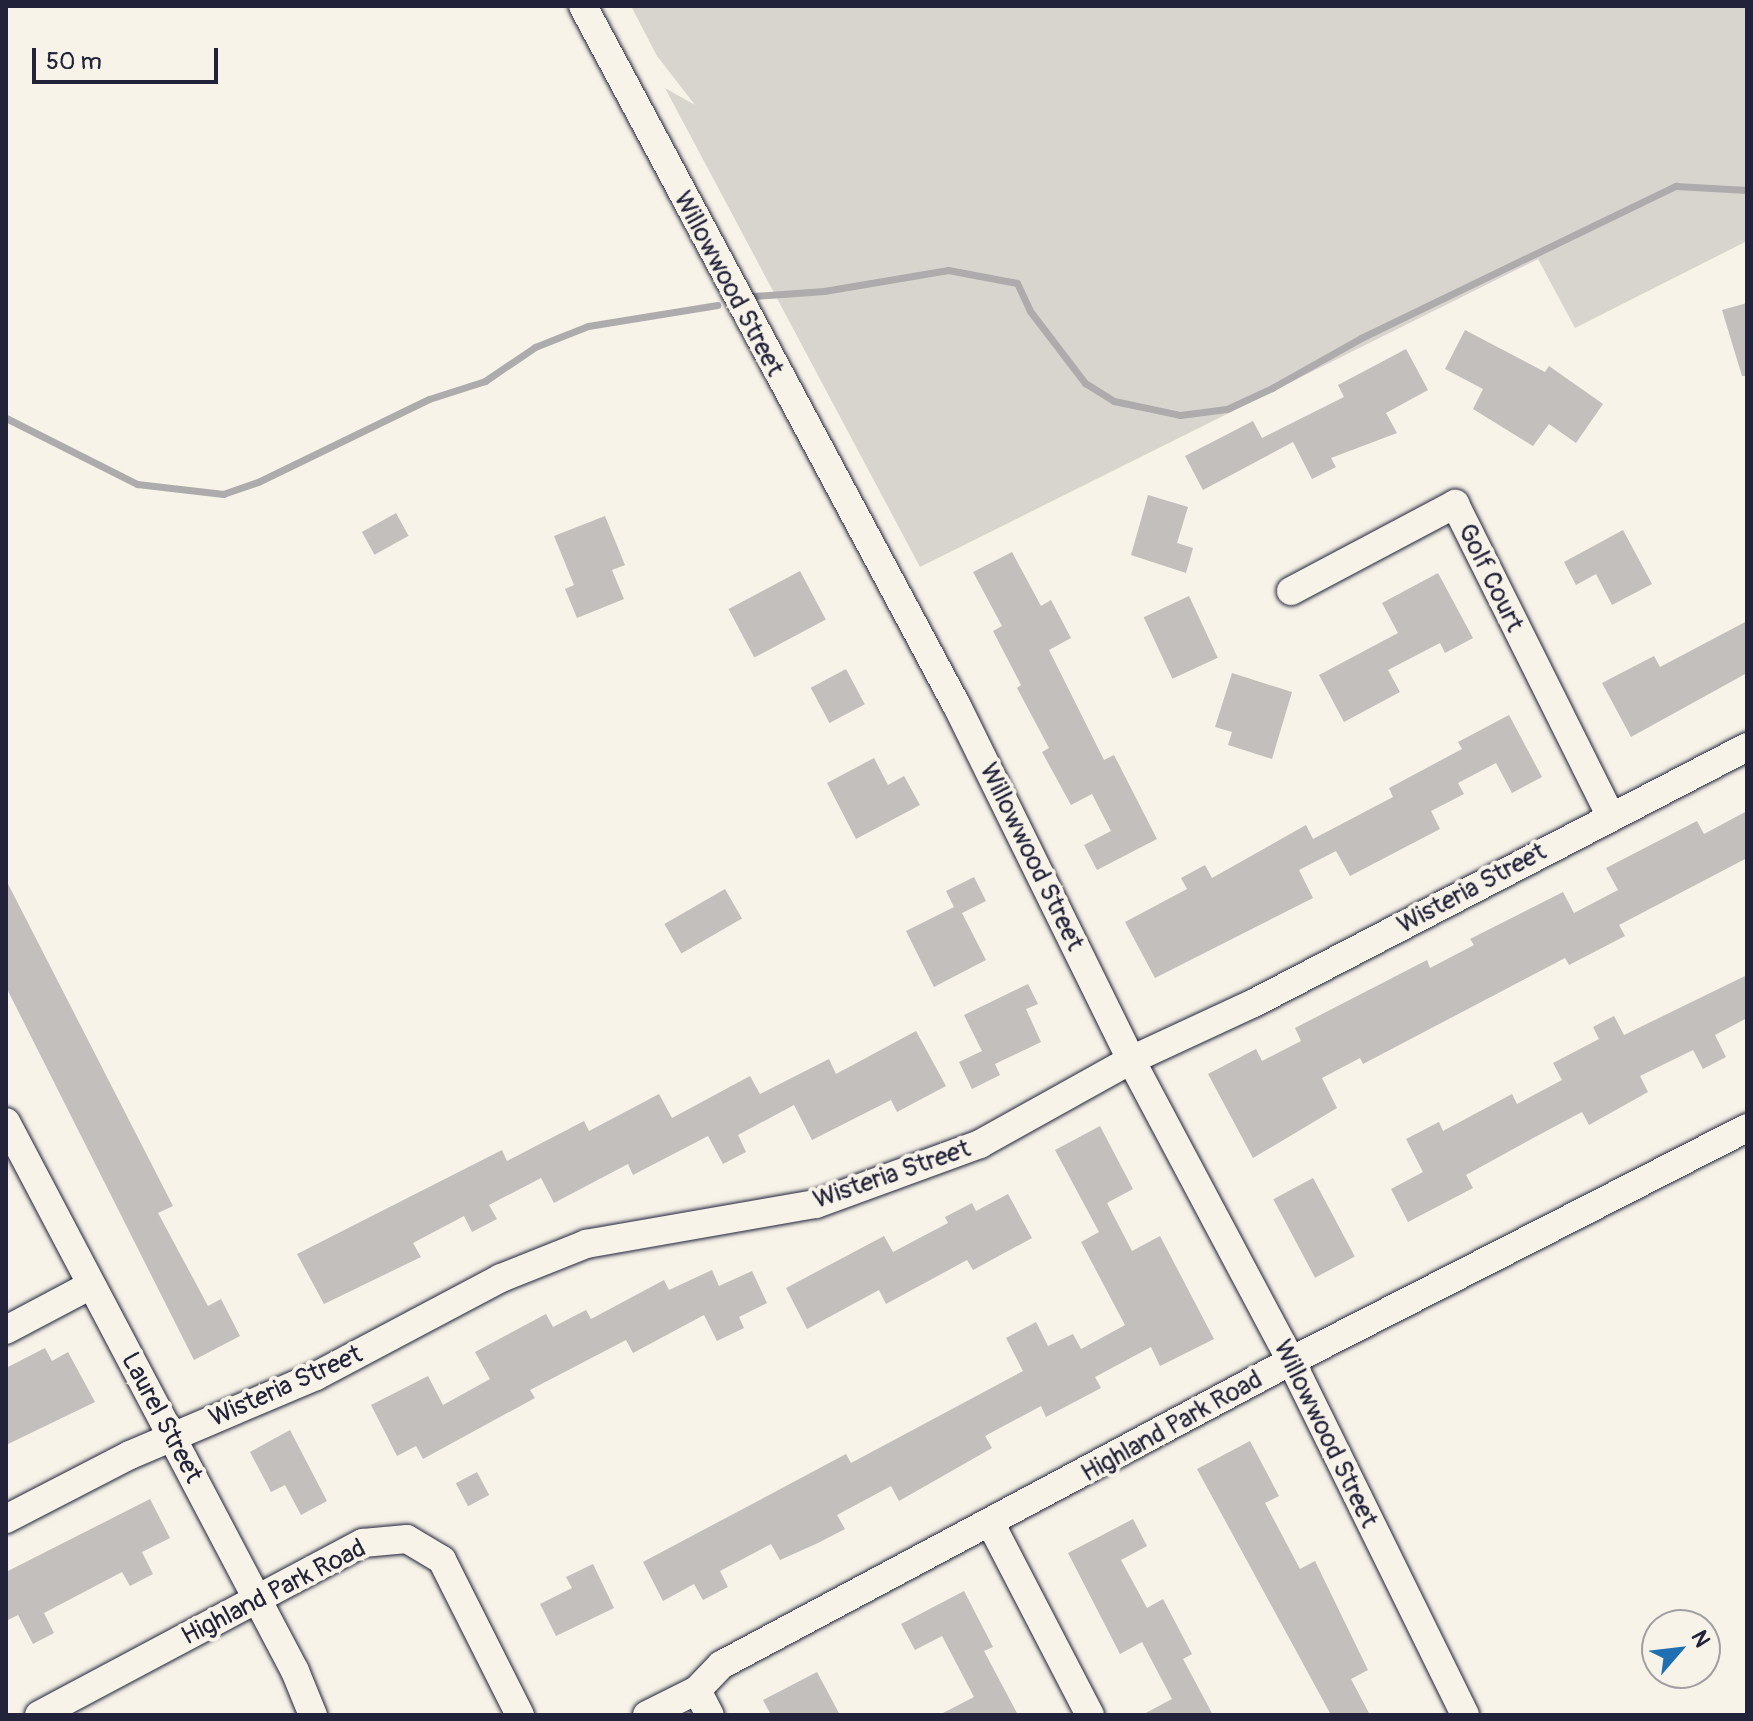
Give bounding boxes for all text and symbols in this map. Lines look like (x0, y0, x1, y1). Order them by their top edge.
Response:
scale bar (36, 32, 222, 82)
text: 50 m (46, 47, 102, 76)
street label: Willowwood Street (666, 186, 790, 382)
street label: Golf Court (1450, 519, 1530, 637)
street label: Willowwood Street (972, 758, 1090, 956)
street label: Wisteria Street (1392, 837, 1552, 941)
street label: Wisteria Street (809, 1134, 975, 1216)
street label: Willowwood Street (1266, 1335, 1384, 1533)
street label: Wisteria Street (205, 1339, 367, 1435)
street label: Laurel Street (114, 1347, 208, 1489)
street label: Highland Park Road (1076, 1364, 1268, 1490)
street label: Highland Park Road (177, 1533, 371, 1653)
north arrow (1641, 1609, 1721, 1689)
text: N (1685, 1626, 1716, 1652)

